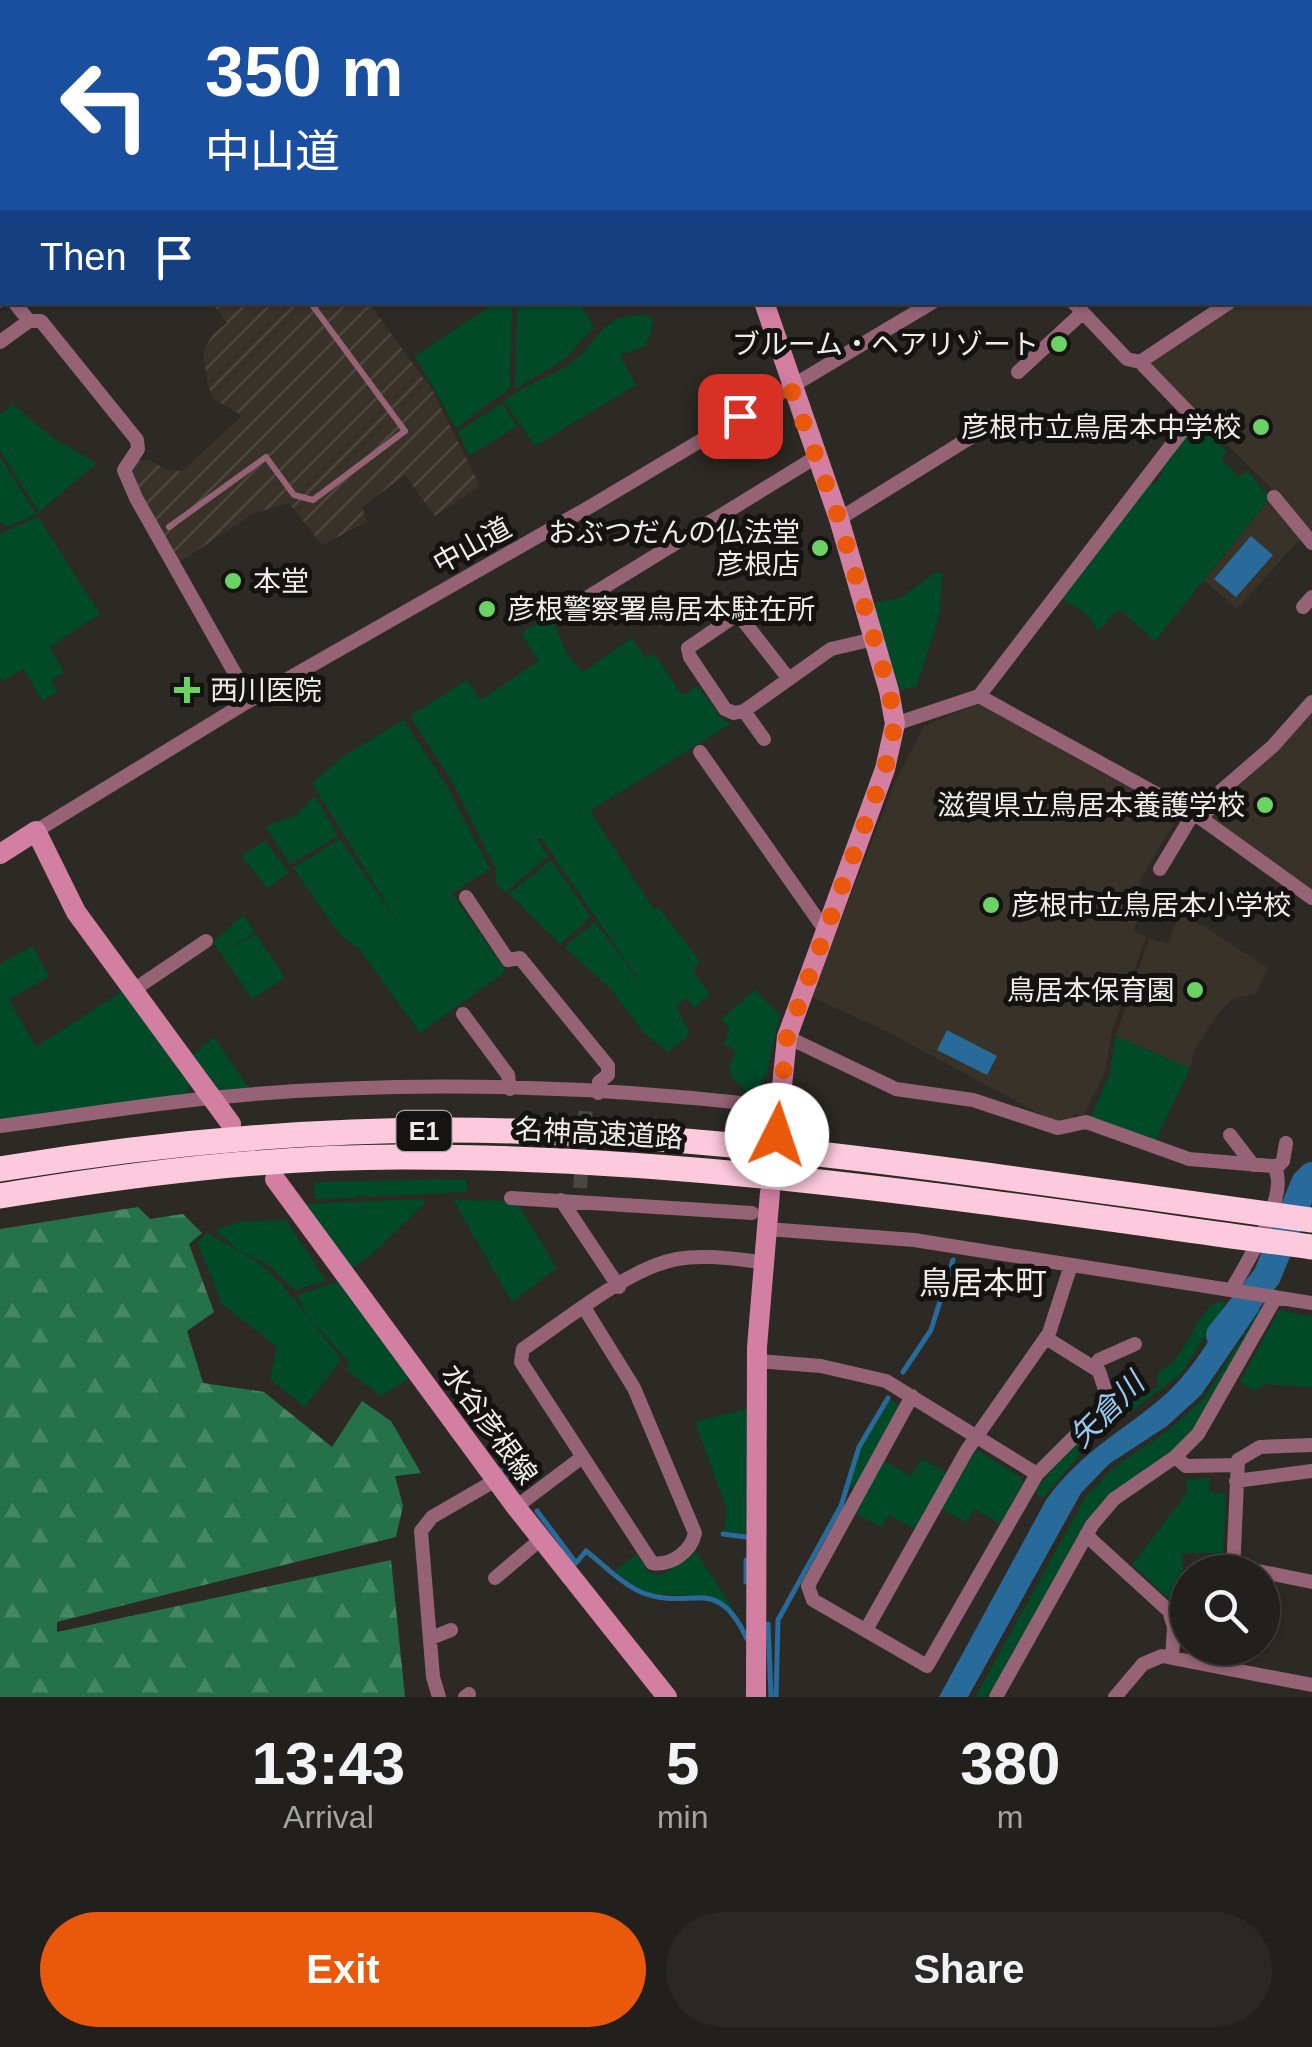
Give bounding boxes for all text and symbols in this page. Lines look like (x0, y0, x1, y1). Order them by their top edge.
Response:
text: 350 m (205, 33, 403, 111)
icon: left (40, 40, 170, 170)
text: 中山道 (205, 126, 340, 177)
icon: arrive (147, 230, 202, 285)
text: Then (40, 236, 127, 278)
place label: ブルーム・ヘアリゾート (732, 329, 1039, 360)
marker: ブルーム・ヘアリゾート (1048, 333, 1070, 355)
pin (698, 374, 783, 459)
icon: arrive (713, 389, 768, 444)
place label: 彦根市立鳥居本中学校 (961, 412, 1241, 443)
marker: 彦根市立鳥居本中学校 (1250, 416, 1272, 438)
street label: 中山道 (428, 512, 516, 579)
place label: おぶつだんの仏法堂 彦根店 (548, 517, 800, 580)
marker: おぶつだんの仏法堂 彦根店 (809, 537, 831, 559)
place label: 本堂 (253, 566, 309, 597)
marker: 本堂 (222, 570, 244, 592)
place label: 彦根警察署鳥居本駐在所 (507, 594, 815, 625)
marker: 彦根警察署鳥居本駐在所 (476, 598, 498, 620)
place label: 西川医院 (210, 675, 322, 706)
marker: 西川医院 (174, 677, 200, 703)
place label: 滋賀県立鳥居本養護学校 (937, 790, 1245, 821)
marker: 滋賀県立鳥居本養護学校 (1254, 794, 1276, 816)
place label: 彦根市立鳥居本小学校 (1011, 890, 1291, 921)
marker: 彦根市立鳥居本小学校 (980, 894, 1002, 916)
place label: 鳥居本保育園 (1007, 975, 1175, 1006)
marker: 鳥居本保育園 (1184, 979, 1206, 1001)
position arrow (725, 1083, 829, 1187)
road number: E1 (396, 1111, 452, 1151)
street label: 名神高速道路 (514, 1114, 684, 1153)
district label: 鳥居本町 (919, 1265, 1047, 1301)
street label: 水谷彦根線 (436, 1359, 543, 1490)
water label: 矢倉川 (1063, 1364, 1152, 1453)
map controls (1170, 1555, 1280, 1665)
button: search (1170, 1555, 1280, 1665)
text: 13:43 (252, 1730, 405, 1797)
text: 5 (666, 1730, 699, 1797)
text: 380 (960, 1730, 1060, 1797)
text: Arrival (283, 1799, 374, 1835)
text: min (657, 1799, 708, 1835)
text: m (997, 1799, 1024, 1835)
button: Exit (40, 1912, 646, 2027)
button: Share (666, 1912, 1272, 2027)

